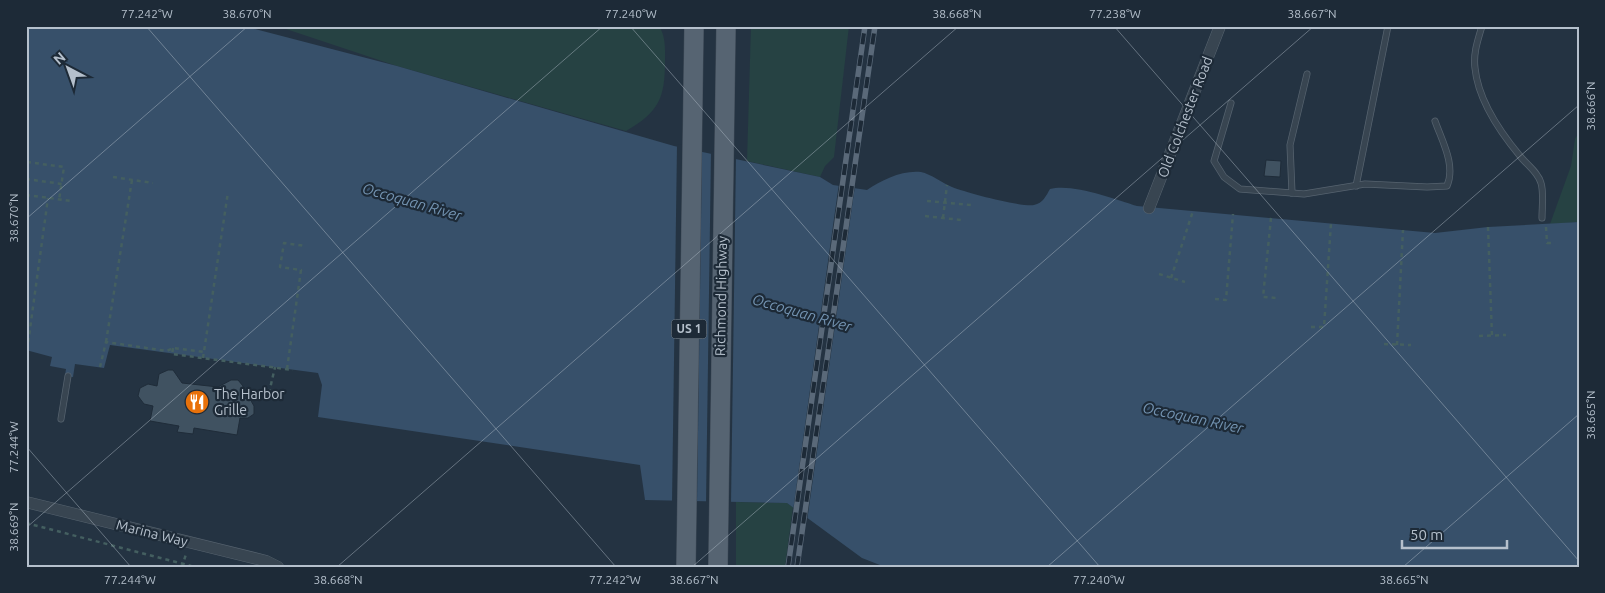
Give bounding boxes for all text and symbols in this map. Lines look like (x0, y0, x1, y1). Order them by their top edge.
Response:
text: 77.242°W (121, 7, 173, 20)
text: 38.670°N (222, 7, 272, 20)
text: 77.240°W (605, 7, 657, 20)
text: 38.668°N (932, 7, 982, 20)
text: 77.238°W (1089, 7, 1141, 20)
text: 38.667°N (1287, 7, 1337, 20)
north arrow (42, 42, 92, 92)
text: N (50, 49, 69, 68)
street label: Old Colchester Road (1154, 54, 1216, 180)
text: 38.666°N (1584, 81, 1597, 131)
water label: Occoquan River (360, 179, 465, 224)
text: 38.670°N (7, 193, 20, 243)
street label: Richmond Highway (712, 235, 730, 356)
water label: Occoquan River (750, 290, 855, 335)
road number: US 1 (672, 320, 706, 338)
place label: The Harbor Grille (214, 386, 285, 418)
restaurant icon: The Harbor Grille (184, 389, 210, 415)
text: 38.665°N (1584, 390, 1597, 440)
water label: Occoquan River (1141, 399, 1246, 437)
text: 77.244°W (7, 421, 20, 473)
text: 38.669°N (7, 502, 20, 552)
street label: Marina Way (115, 516, 190, 550)
scale bar (1402, 518, 1508, 550)
text: 50 m (1410, 526, 1443, 543)
text: 77.244°W (104, 573, 156, 586)
text: 38.668°N (313, 573, 363, 586)
text: 77.242°W (589, 573, 641, 586)
text: 38.667°N (669, 573, 719, 586)
text: 77.240°W (1073, 573, 1125, 586)
text: 38.665°N (1379, 573, 1429, 586)

